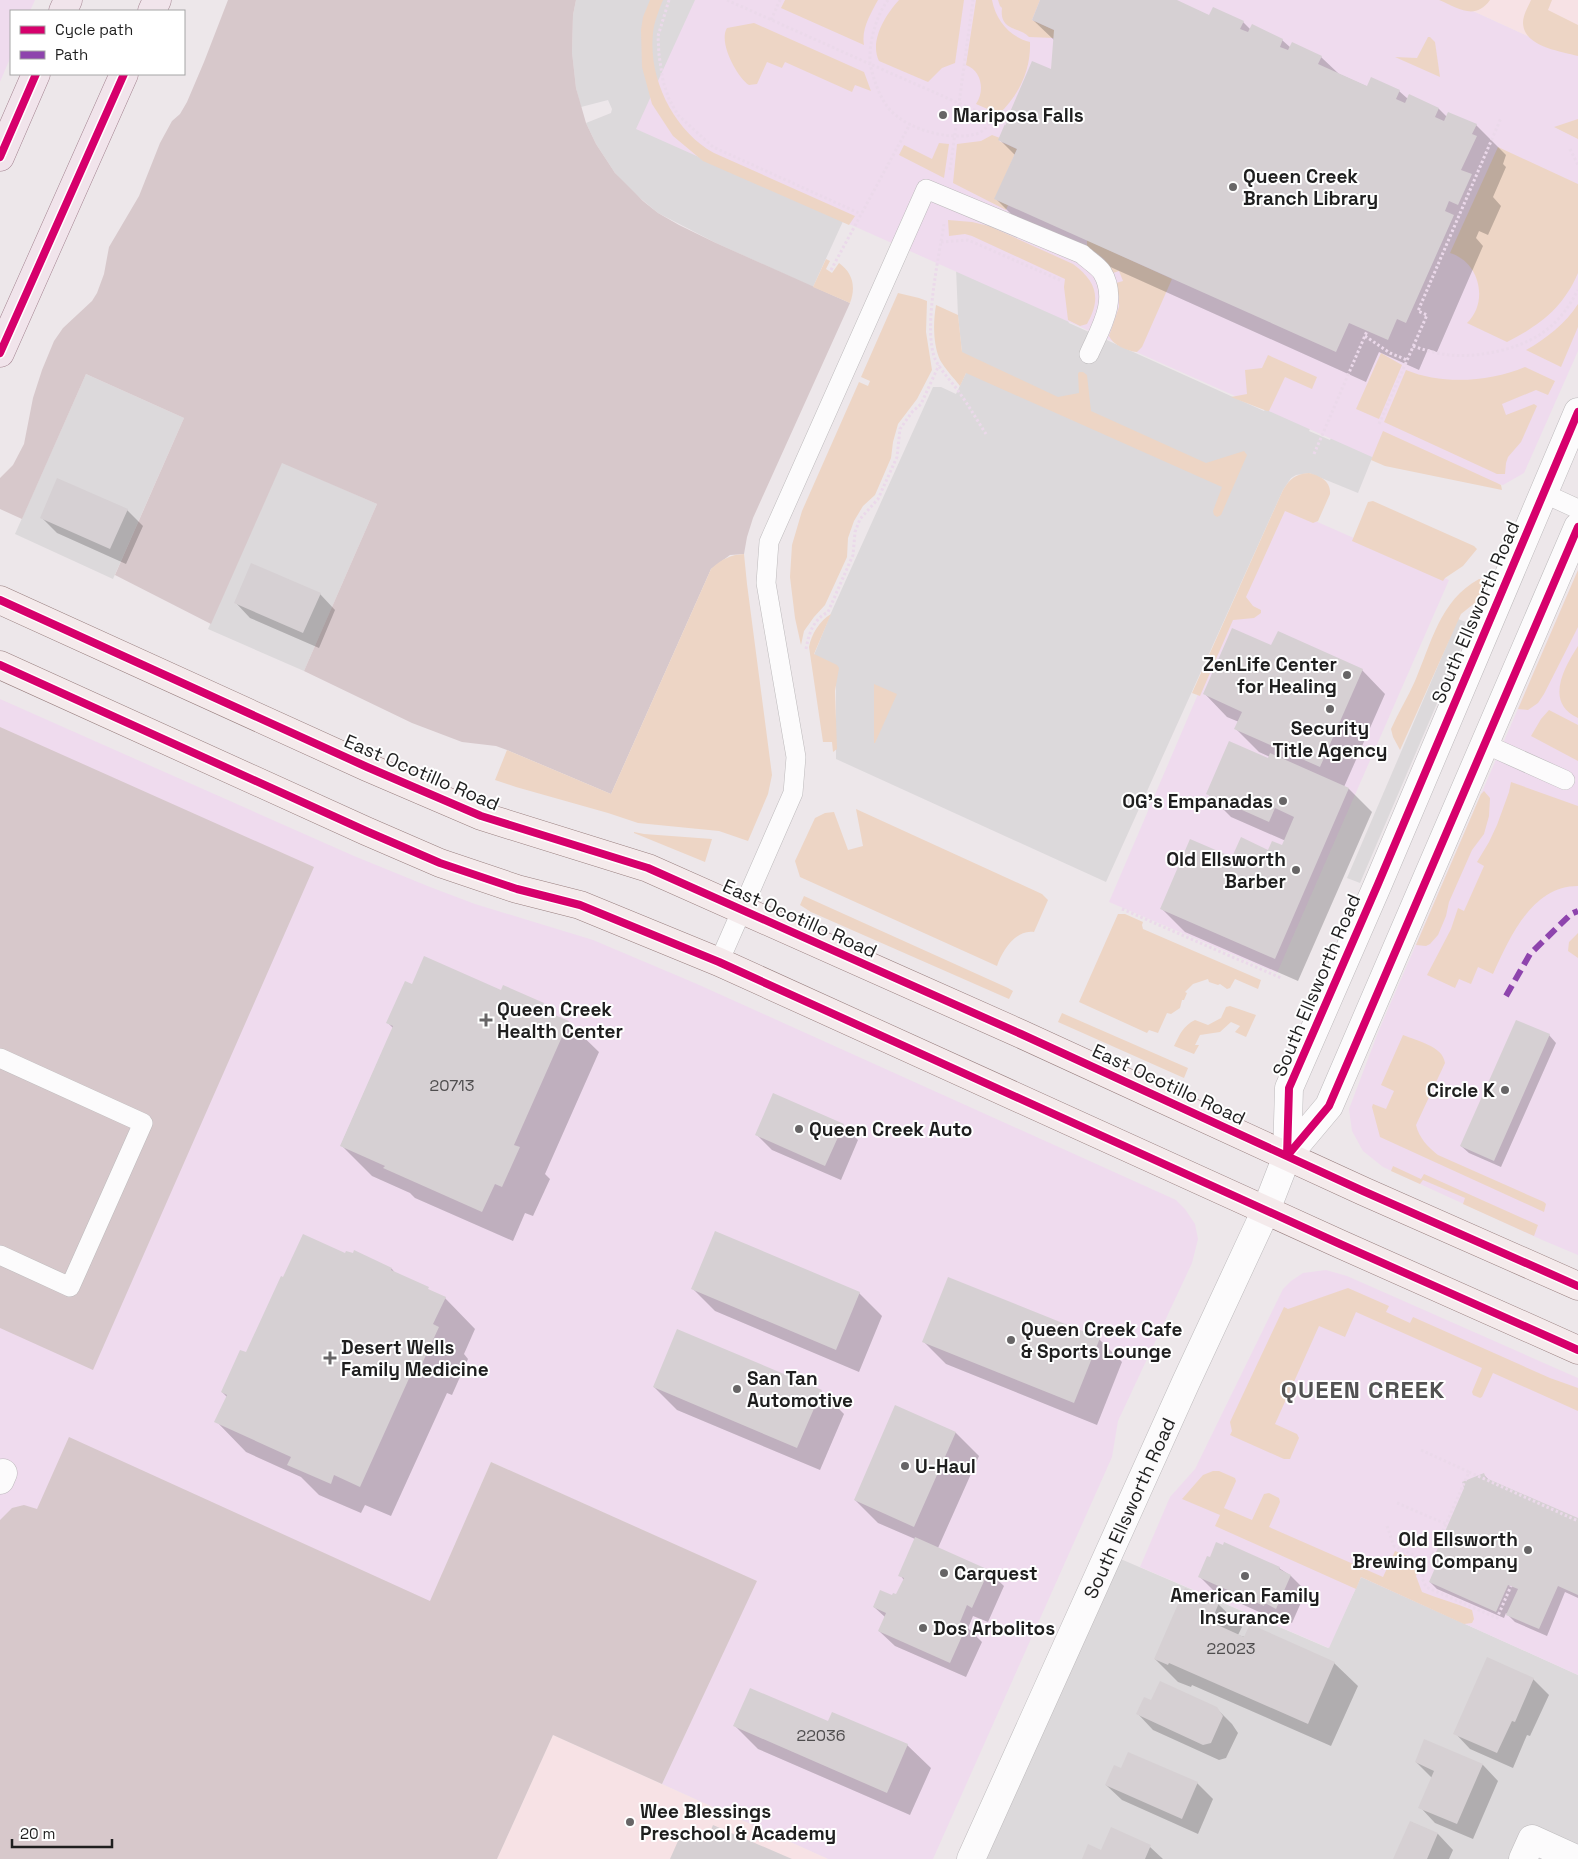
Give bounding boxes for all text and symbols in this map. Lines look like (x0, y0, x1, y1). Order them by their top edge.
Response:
legend (10, 10, 185, 75)
text: Cycle path (55, 20, 133, 39)
text: Path (55, 45, 88, 64)
place label: Mariposa Falls (953, 103, 1084, 128)
marker: Mariposa Falls (937, 109, 949, 121)
place label: Queen Creek Branch Library (1243, 164, 1378, 211)
marker: Queen Creek Branch Library (1227, 181, 1239, 193)
street label: South Ellsworth Road (1426, 517, 1525, 707)
place label: ZenLife Center for Healing (1203, 652, 1337, 699)
marker: ZenLife Center for Healing (1341, 669, 1353, 681)
marker: Security Title Agency (1324, 703, 1336, 715)
place label: Security Title Agency (1273, 716, 1387, 763)
street label: East Ocotillo Road (340, 728, 503, 816)
place label: OG's Empanadas (1122, 789, 1273, 814)
marker: OG's Empanadas (1277, 795, 1289, 807)
place label: Old Ellsworth Barber (1166, 847, 1286, 894)
marker: Old Ellsworth Barber (1290, 864, 1302, 876)
street label: East Ocotillo Road (719, 873, 881, 964)
street label: South Ellsworth Road (1267, 890, 1366, 1080)
place label: Queen Creek Health Center (497, 997, 623, 1044)
marker: Queen Creek Health Center (479, 1013, 493, 1027)
street label: East Ocotillo Road (1088, 1038, 1249, 1131)
house number: 20713 (430, 1075, 474, 1096)
place label: Circle K (1427, 1078, 1495, 1103)
marker: Circle K (1499, 1084, 1511, 1096)
place label: Queen Creek Auto (809, 1117, 972, 1142)
marker: Queen Creek Auto (793, 1123, 805, 1135)
place label: Queen Creek Cafe & Sports Lounge (1021, 1317, 1182, 1364)
marker: Queen Creek Cafe & Sports Lounge (1005, 1334, 1017, 1346)
place label: Desert Wells Family Medicine (341, 1335, 489, 1382)
marker: Desert Wells Family Medicine (323, 1351, 337, 1365)
place label: San Tan Automotive (747, 1366, 853, 1413)
district label: QUEEN CREEK (1281, 1374, 1445, 1405)
marker: San Tan Automotive (731, 1383, 743, 1395)
street label: South Ellsworth Road (1078, 1414, 1181, 1603)
place label: U-Haul (915, 1454, 976, 1479)
marker: U-Haul (899, 1460, 911, 1472)
place label: Old Ellsworth Brewing Company (1352, 1527, 1518, 1574)
marker: Old Ellsworth Brewing Company (1522, 1544, 1534, 1556)
place label: Carquest (954, 1561, 1038, 1586)
marker: Carquest (938, 1567, 950, 1579)
marker: American Family Insurance (1239, 1570, 1251, 1582)
place label: American Family Insurance (1170, 1583, 1320, 1630)
place label: Dos Arbolitos (933, 1616, 1055, 1641)
marker: Dos Arbolitos (917, 1622, 929, 1634)
house number: 22023 (1207, 1638, 1255, 1659)
house number: 22036 (796, 1725, 846, 1746)
place label: Wee Blessings Preschool & Academy (640, 1799, 836, 1846)
scale bar (12, 1816, 112, 1848)
marker: Wee Blessings Preschool & Academy (624, 1816, 636, 1828)
text: 20 m (20, 1824, 55, 1843)

